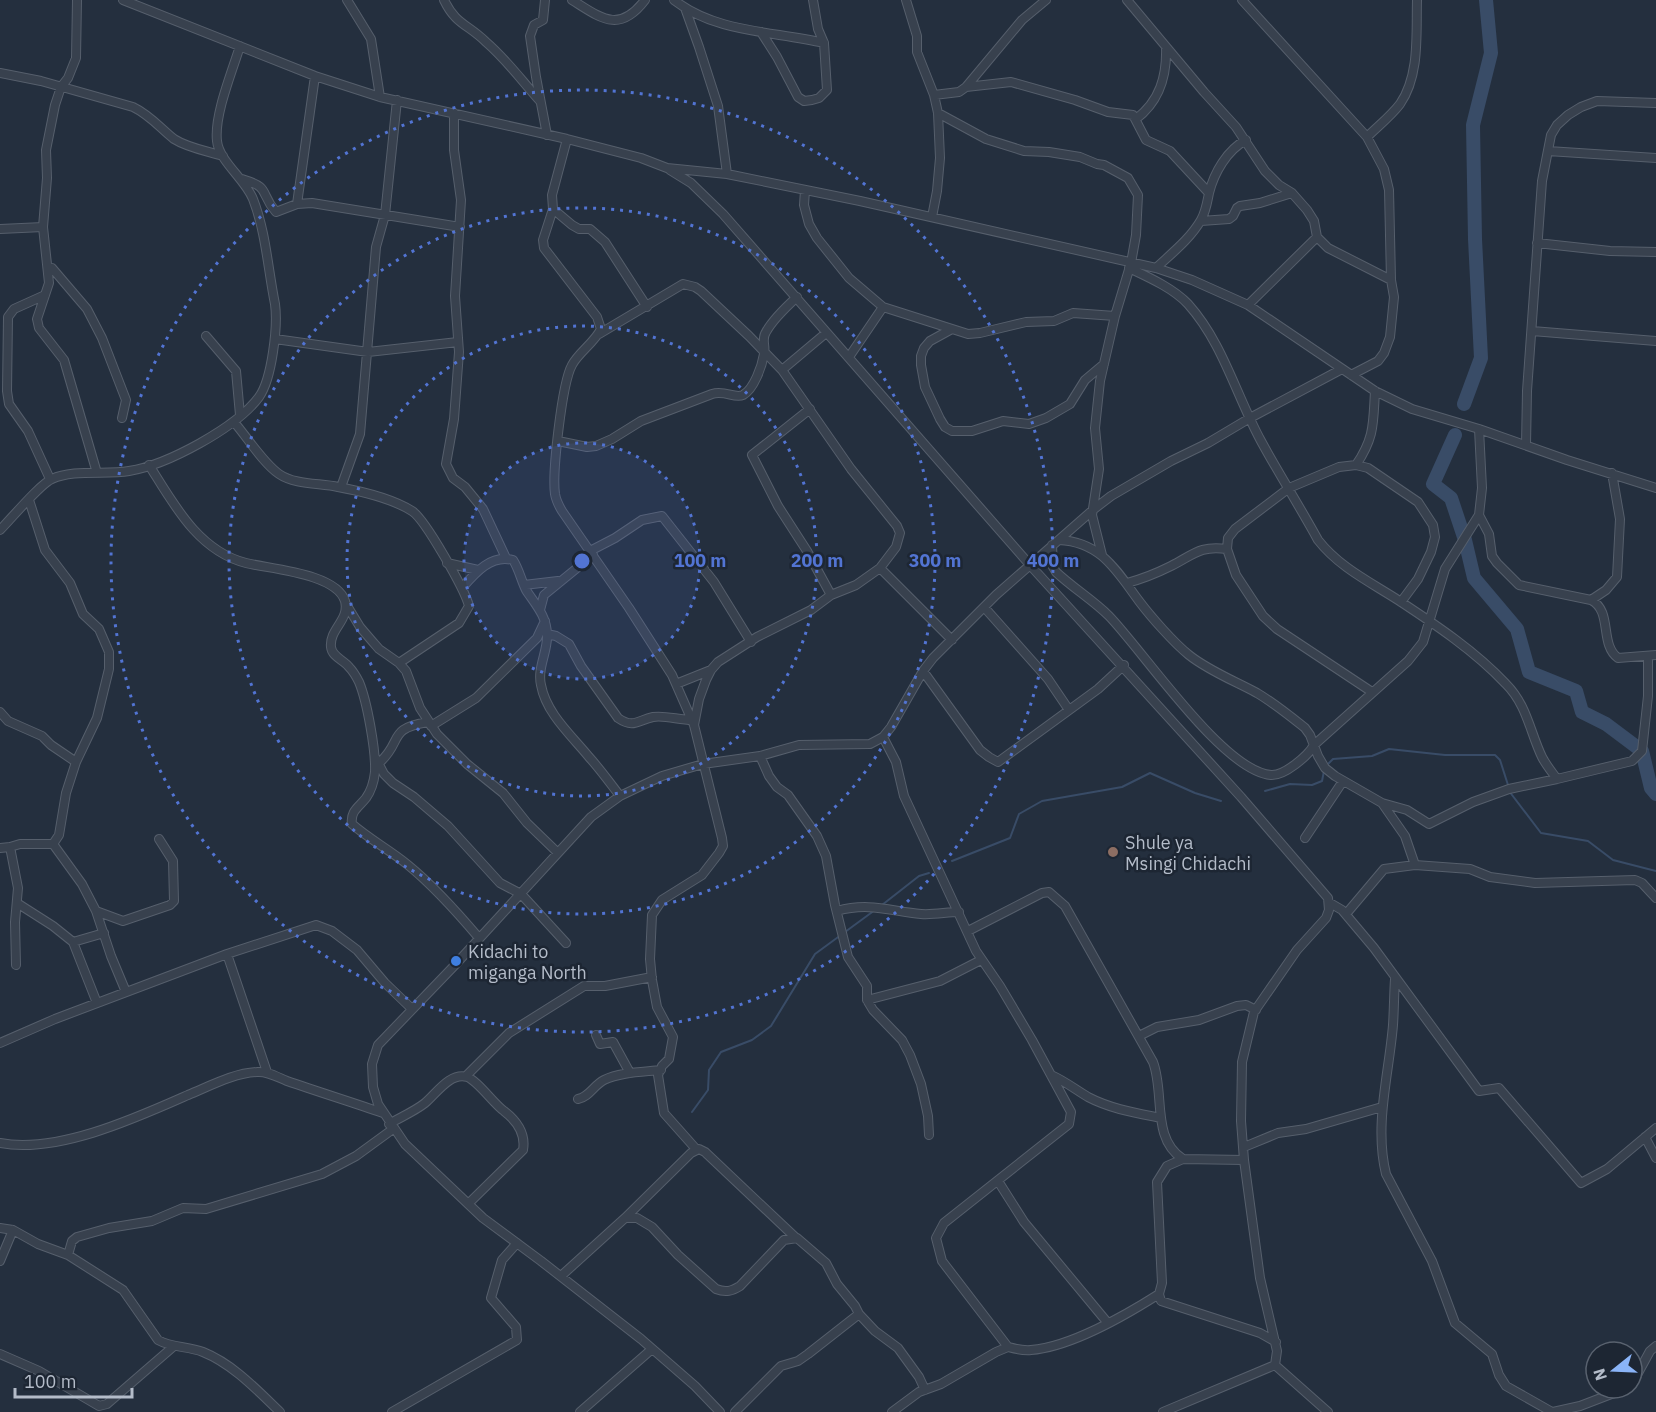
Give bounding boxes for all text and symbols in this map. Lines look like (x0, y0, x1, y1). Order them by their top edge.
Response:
text: 100 m (674, 549, 726, 572)
text: 200 m (791, 549, 843, 572)
text: 300 m (909, 549, 961, 572)
text: 400 m (1027, 549, 1079, 572)
centre of rings (572, 551, 592, 571)
place label: Shule ya Msingi Chidachi (1125, 831, 1251, 875)
marker: Shule ya Msingi Chidachi (1106, 845, 1120, 859)
place label: Kidachi to miganga North (468, 940, 587, 984)
marker: Kidachi to miganga North (449, 954, 463, 968)
north arrow (1584, 1340, 1644, 1400)
scale bar (15, 1361, 132, 1399)
text: N (1588, 1366, 1611, 1383)
text: 100 m (24, 1370, 76, 1393)

